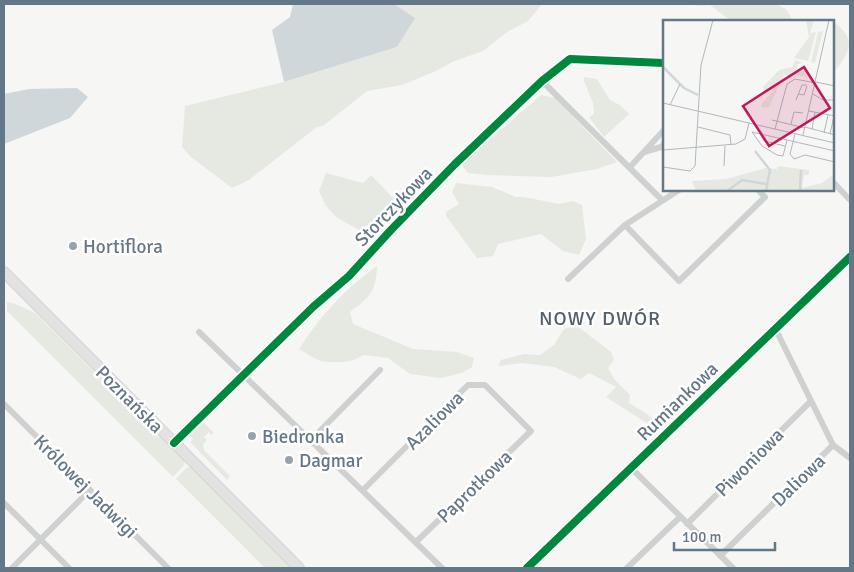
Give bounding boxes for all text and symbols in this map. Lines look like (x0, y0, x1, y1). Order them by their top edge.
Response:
inset map (663, 20, 834, 191)
street label: Storczykowa (350, 162, 438, 252)
place label: Hortiflora (83, 235, 163, 259)
marker: Hortiflora (67, 240, 79, 252)
district label: NOWY DWÓR (539, 306, 661, 331)
street label: Rumiankowa (632, 357, 723, 446)
street label: Poznańska (90, 361, 168, 439)
street label: Azaliowa (400, 386, 469, 455)
street label: Piwoniowa (710, 423, 789, 502)
place label: Biedronka (262, 425, 344, 449)
street label: Królowej Jadwigi (28, 430, 142, 544)
marker: Biedronka (246, 430, 258, 442)
street label: Paprotkowa (432, 445, 517, 528)
place label: Dagmar (299, 449, 363, 473)
street label: Daliowa (767, 449, 831, 512)
marker: Dagmar (283, 454, 295, 466)
scale bar (674, 520, 775, 552)
text: 100 m (682, 528, 722, 546)

